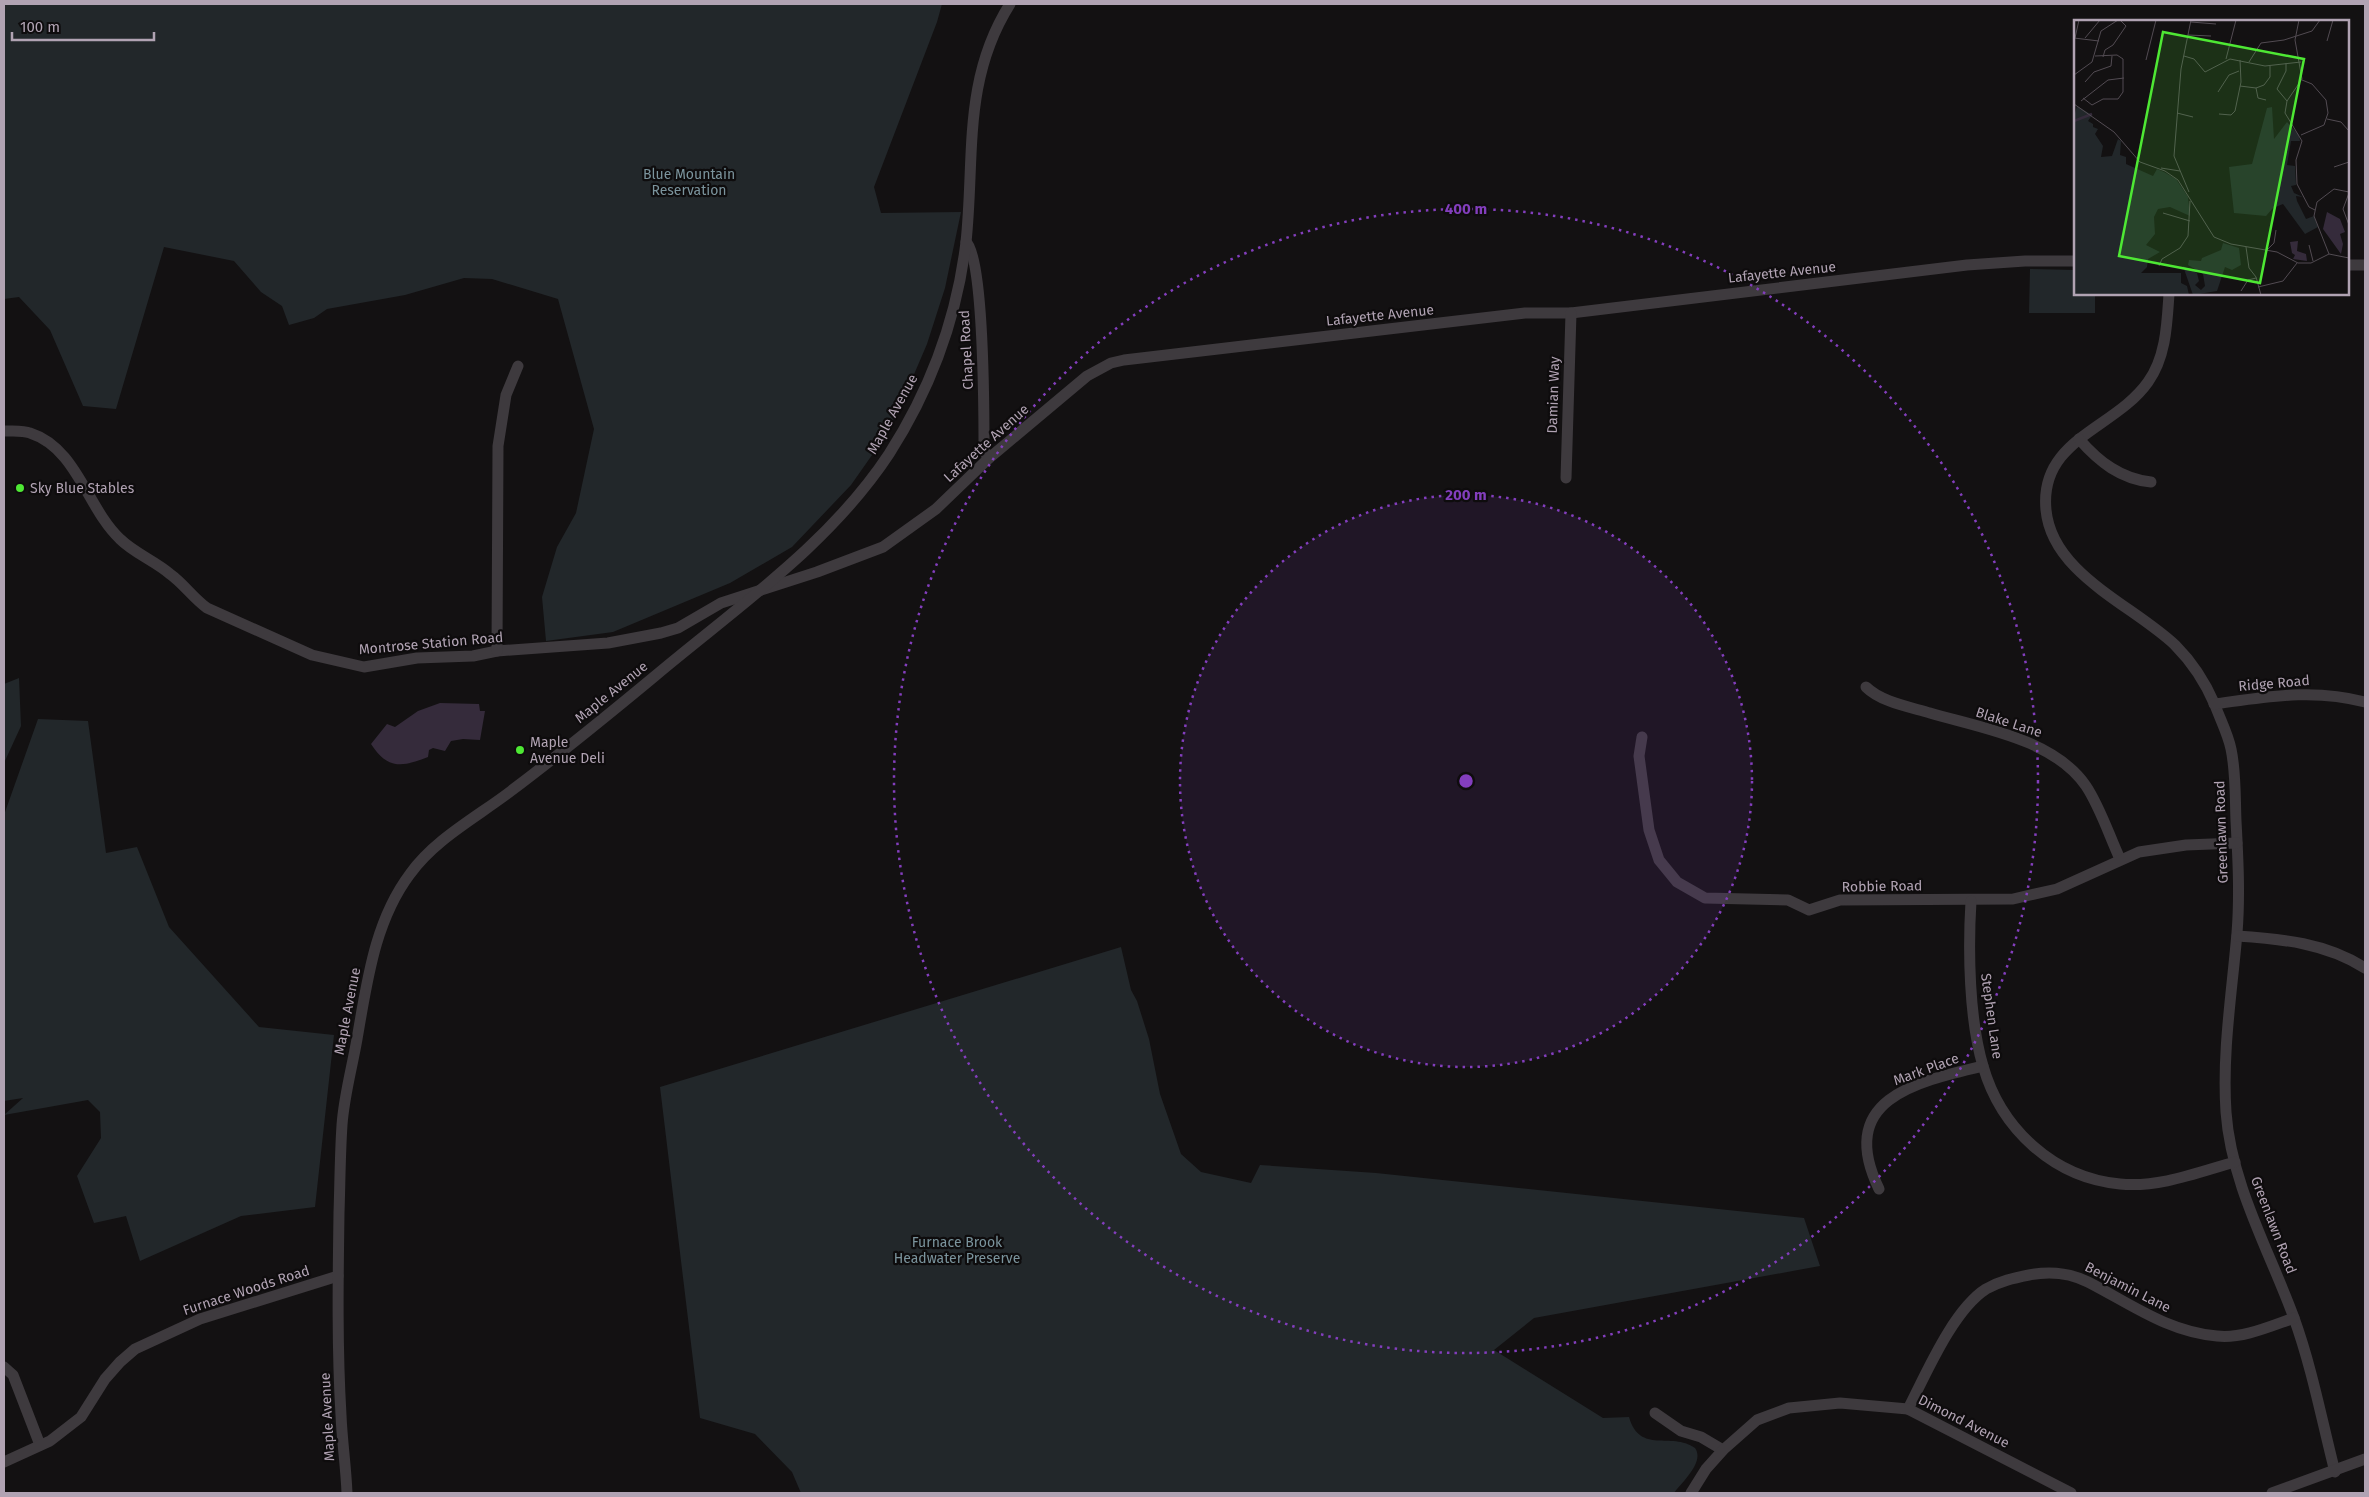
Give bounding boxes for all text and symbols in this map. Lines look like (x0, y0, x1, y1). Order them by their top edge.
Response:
scale bar (12, 10, 155, 42)
text: 100 m (20, 18, 60, 36)
inset map (2074, 20, 2349, 295)
park label: Blue Mountain Reservation (643, 166, 735, 199)
text: 400 m (1445, 200, 1487, 218)
street label: Lafayette Avenue (1727, 258, 1837, 287)
street label: Lafayette Avenue (1325, 301, 1435, 330)
street label: Chapel Road (956, 310, 977, 390)
street label: Damian Way (1544, 356, 1563, 434)
street label: Maple Avenue (864, 371, 921, 457)
street label: Lafayette Avenue (940, 401, 1032, 486)
place label: Sky Blue Stables (30, 480, 135, 497)
marker: Sky Blue Stables (14, 482, 26, 494)
text: 200 m (1445, 486, 1487, 504)
street label: Montrose Station Road (358, 629, 504, 658)
street label: Maple Avenue (572, 658, 651, 727)
street label: Ridge Road (2238, 672, 2310, 695)
street label: Blake Lane (1973, 704, 2044, 741)
place label: Maple Avenue Deli (530, 734, 605, 767)
marker: Maple Avenue Deli (514, 744, 526, 756)
centre of rings (1457, 772, 1475, 790)
street label: Greenlawn Road (2211, 780, 2232, 884)
street label: Robbie Road (1842, 877, 1922, 896)
street label: Maple Avenue (331, 966, 364, 1056)
street label: Stephen Lane (1977, 972, 2006, 1060)
street label: Mark Place (1891, 1050, 1961, 1089)
street label: Greenlawn Road (2247, 1174, 2300, 1276)
park label: Furnace Brook Headwater Preserve (894, 1234, 1020, 1267)
street label: Benjamin Lane (2082, 1259, 2174, 1316)
street label: Furnace Woods Road (181, 1262, 312, 1319)
street label: Maple Avenue (317, 1372, 338, 1462)
street label: Dimond Avenue (1915, 1391, 2012, 1452)

